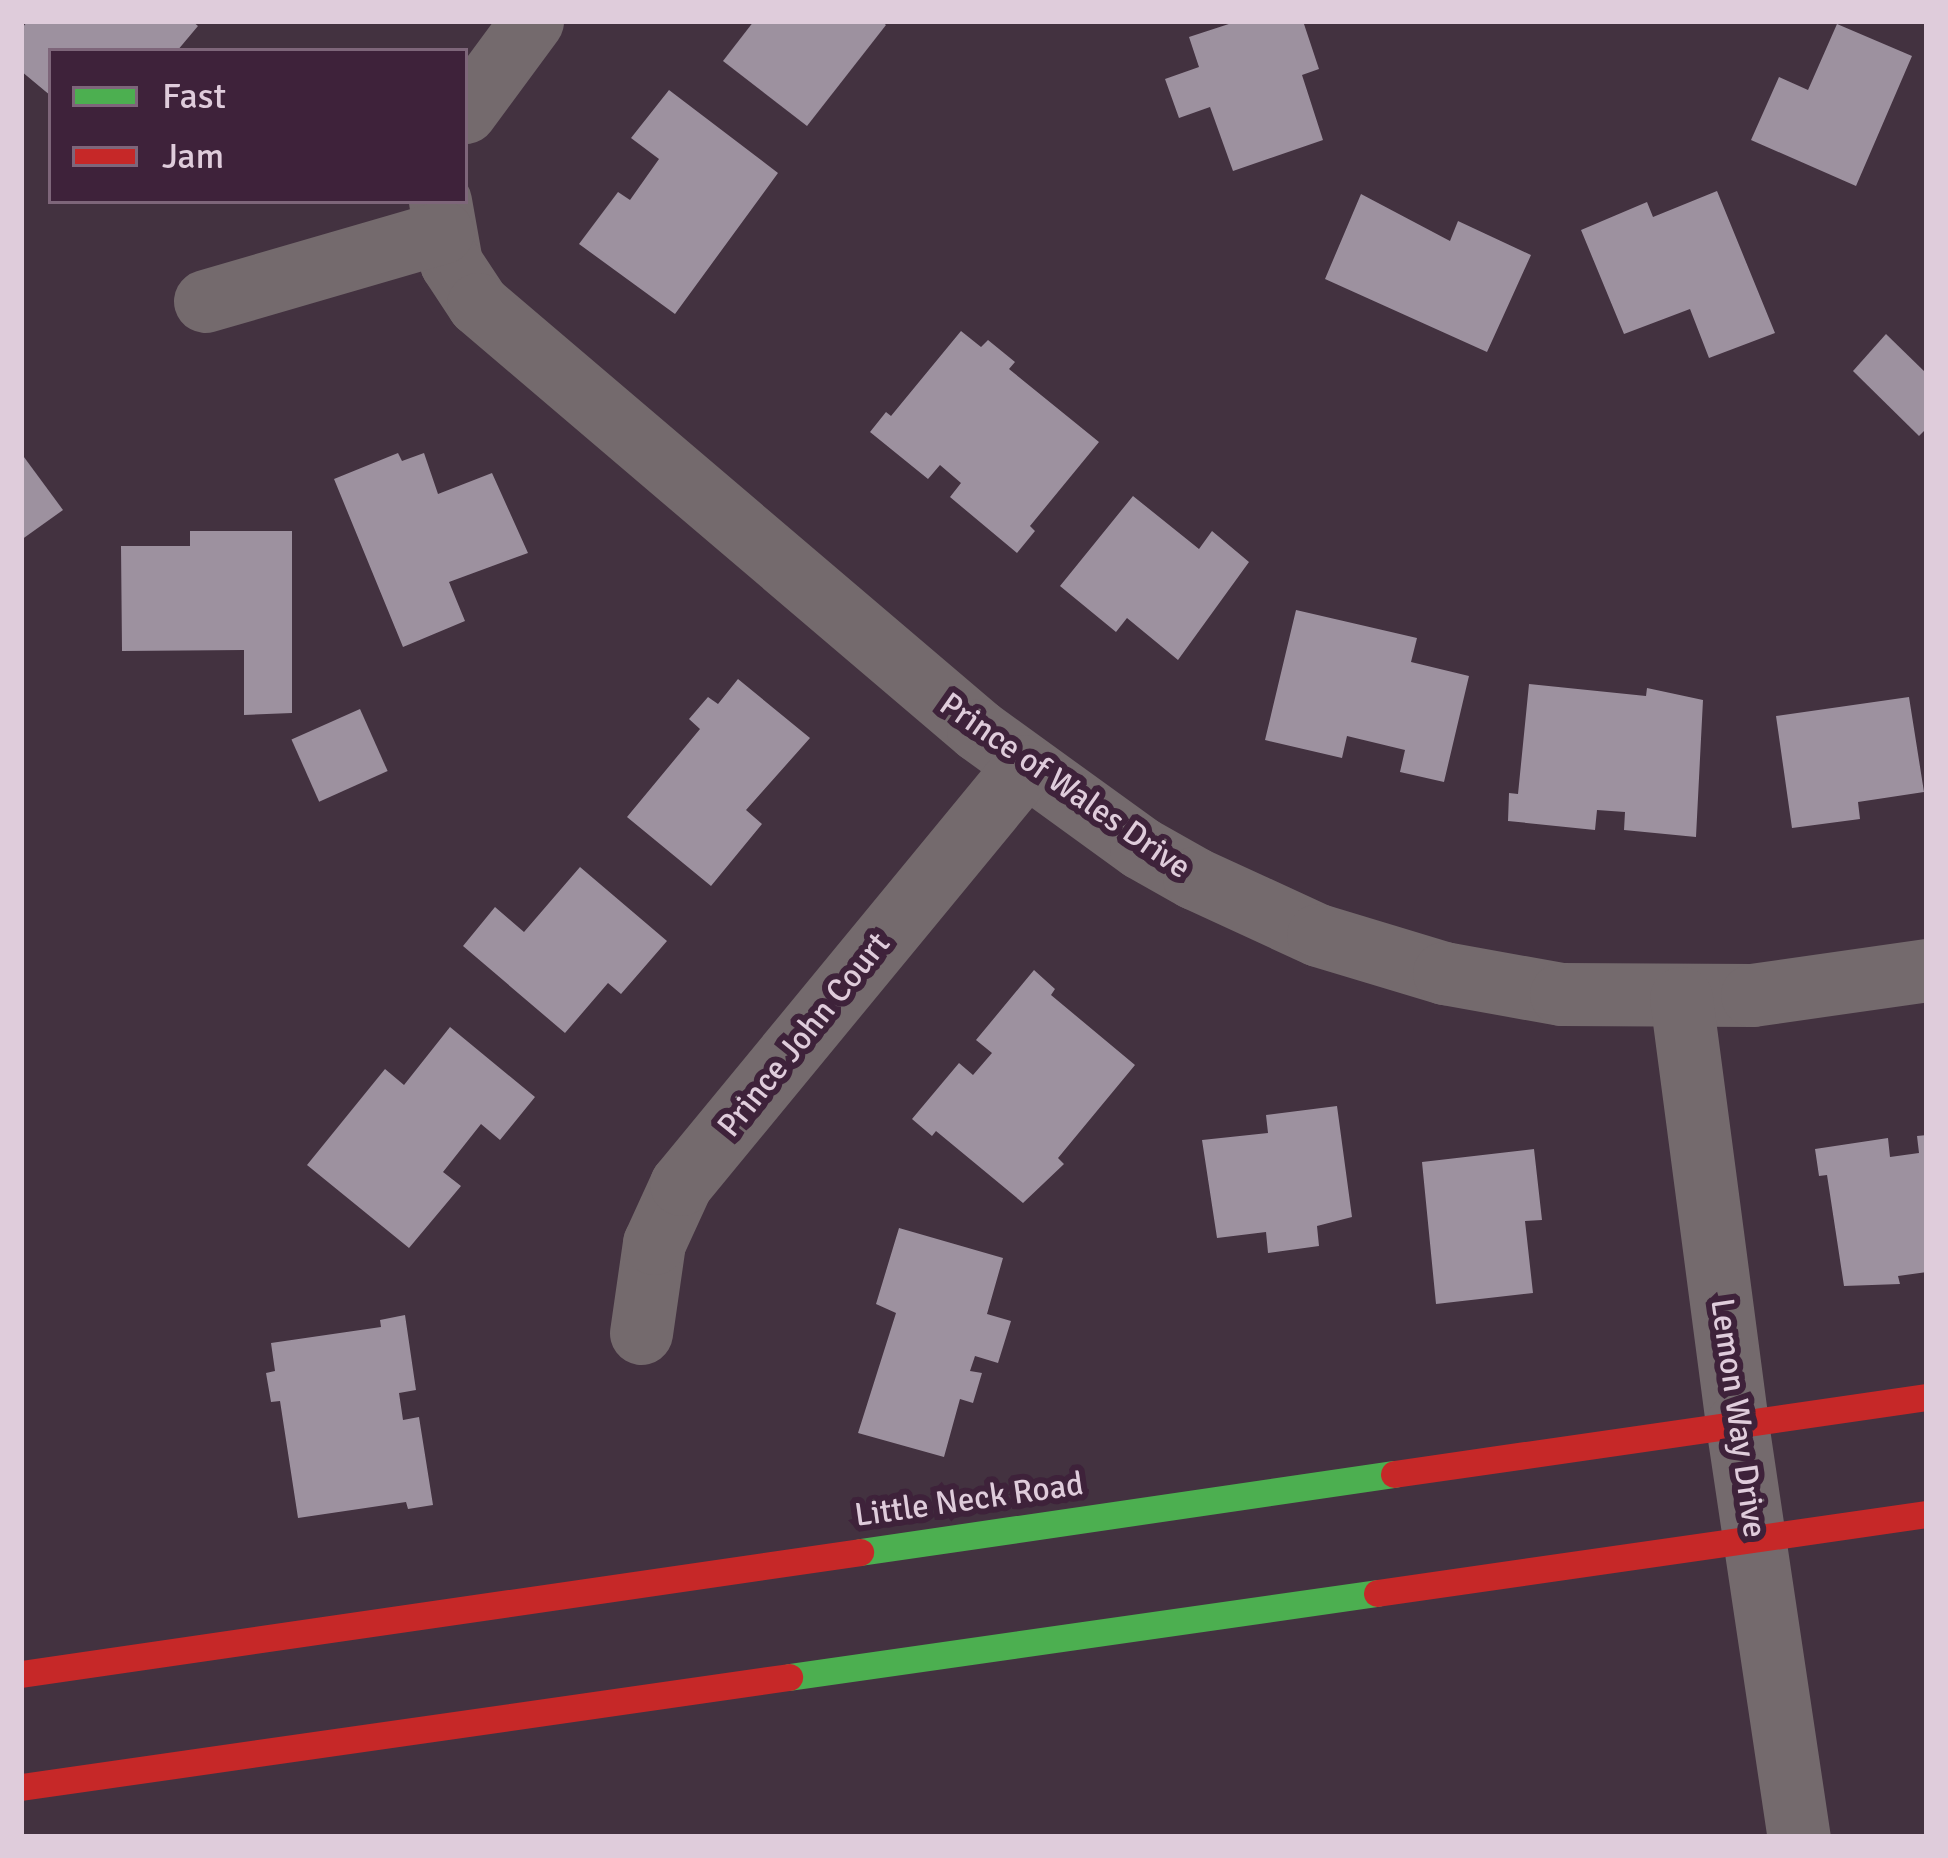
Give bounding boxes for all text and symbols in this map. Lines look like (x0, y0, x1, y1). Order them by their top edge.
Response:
legend (48, 48, 468, 204)
text: Fast (162, 74, 226, 119)
text: Jam (162, 134, 224, 179)
street label: Prince of Wales Drive (932, 685, 1198, 887)
street label: Prince John Court (709, 925, 899, 1145)
street label: Lemon Way Drive (1702, 1296, 1774, 1540)
street label: Little Neck Road (852, 1464, 1086, 1536)

